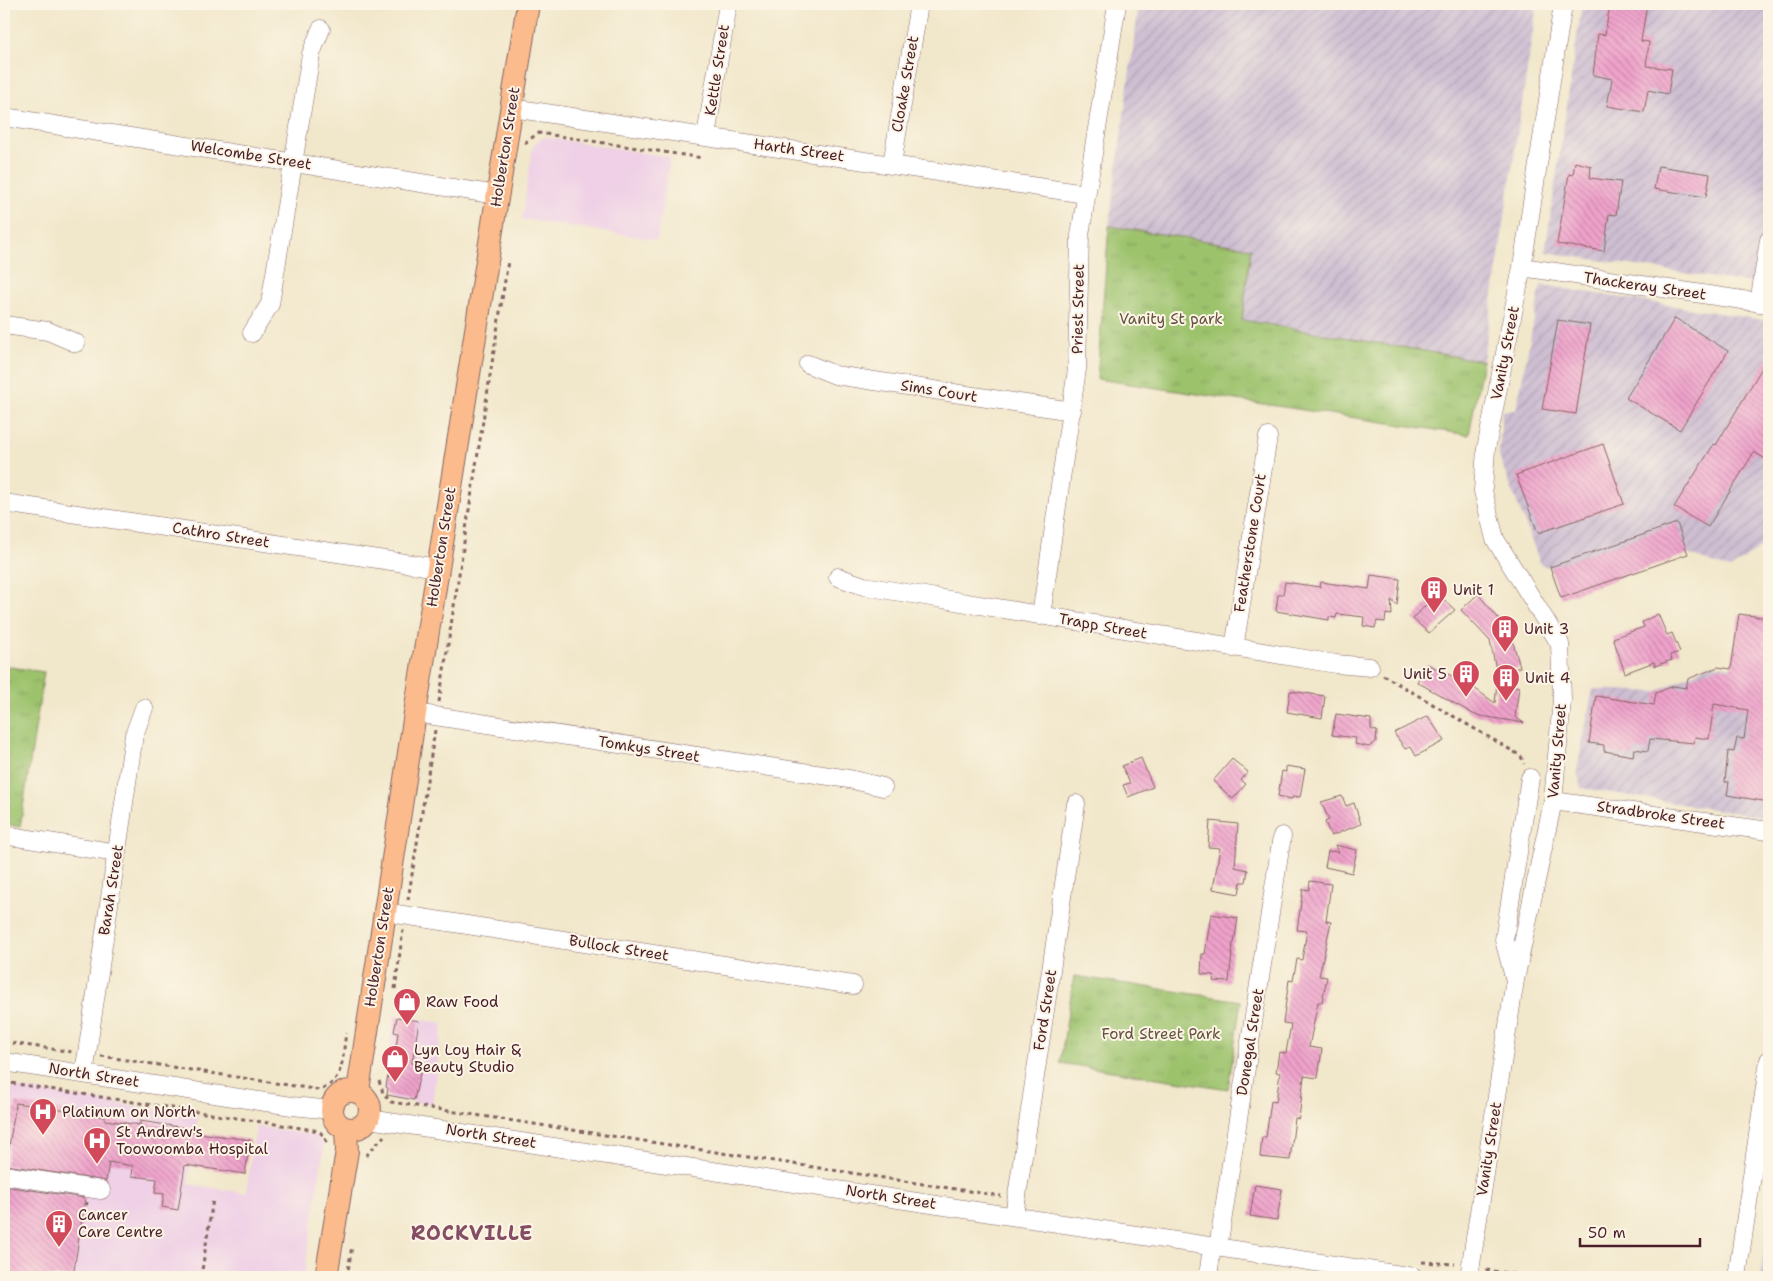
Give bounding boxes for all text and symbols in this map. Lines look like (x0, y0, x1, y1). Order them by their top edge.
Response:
street label: Kettle Street (700, 23, 734, 117)
street label: Cloake Street (887, 34, 923, 134)
street label: Holberton Street (486, 85, 524, 209)
street label: Harth Street (752, 134, 846, 166)
street label: Welcombe Street (189, 136, 313, 174)
street label: Priest Street (1067, 264, 1089, 354)
street label: Thackeray Street (1582, 267, 1708, 305)
street label: Vanity Street (1486, 304, 1524, 402)
park label: Vanity St park (1119, 309, 1223, 329)
street label: Sims Court (899, 375, 979, 407)
street label: Featherstone Court (1229, 472, 1271, 614)
street label: Holberton Street (422, 485, 460, 609)
street label: Cathro Street (171, 517, 271, 553)
building icon: Unit 1 (1419, 575, 1449, 614)
place label: Unit 1 (1453, 580, 1494, 600)
street label: Trapp Street (1057, 608, 1149, 644)
building icon: Unit 3 (1490, 614, 1520, 653)
place label: Unit 3 (1524, 619, 1569, 639)
building icon: Unit 5 (1451, 659, 1481, 698)
building icon: Unit 4 (1491, 663, 1521, 702)
place label: Unit 5 (1403, 664, 1447, 684)
place label: Unit 4 (1525, 668, 1570, 688)
street label: Vanity Street (1543, 703, 1571, 799)
street label: Tomkys Street (597, 731, 701, 767)
street label: Stradbroke Street (1596, 796, 1726, 834)
street label: Barah Street (94, 843, 128, 937)
street label: Holberton Street (360, 885, 398, 1009)
street label: Bullock Street (568, 930, 670, 966)
street label: Ford Street (1029, 968, 1061, 1052)
shop icon: Raw Food (392, 987, 422, 1026)
street label: Donegal Street (1232, 987, 1268, 1097)
place label: Raw Food (426, 992, 499, 1012)
park label: Ford Street Park (1101, 1024, 1221, 1044)
place label: Lyn Loy Hair & Beauty Studio (414, 1040, 521, 1077)
shop icon: Lyn Loy Hair & Beauty Studio (380, 1044, 410, 1083)
street label: North Street (47, 1058, 141, 1092)
hospital icon: Platinum on North (28, 1097, 58, 1136)
street label: Vanity Street (1472, 1100, 1506, 1198)
place label: Platinum on North (62, 1102, 196, 1122)
street label: North Street (444, 1119, 538, 1153)
place label: St Andrew's Toowoomba Hospital (116, 1122, 268, 1159)
hospital icon: St Andrew's Toowoomba Hospital (82, 1126, 112, 1165)
street label: North Street (844, 1180, 938, 1214)
place label: Cancer Care Centre (78, 1205, 163, 1242)
building icon: Cancer Care Centre (44, 1209, 74, 1248)
scale bar (1580, 1216, 1700, 1248)
district label: ROCKVILLE (411, 1220, 533, 1246)
text: 50 m (1588, 1223, 1626, 1243)

